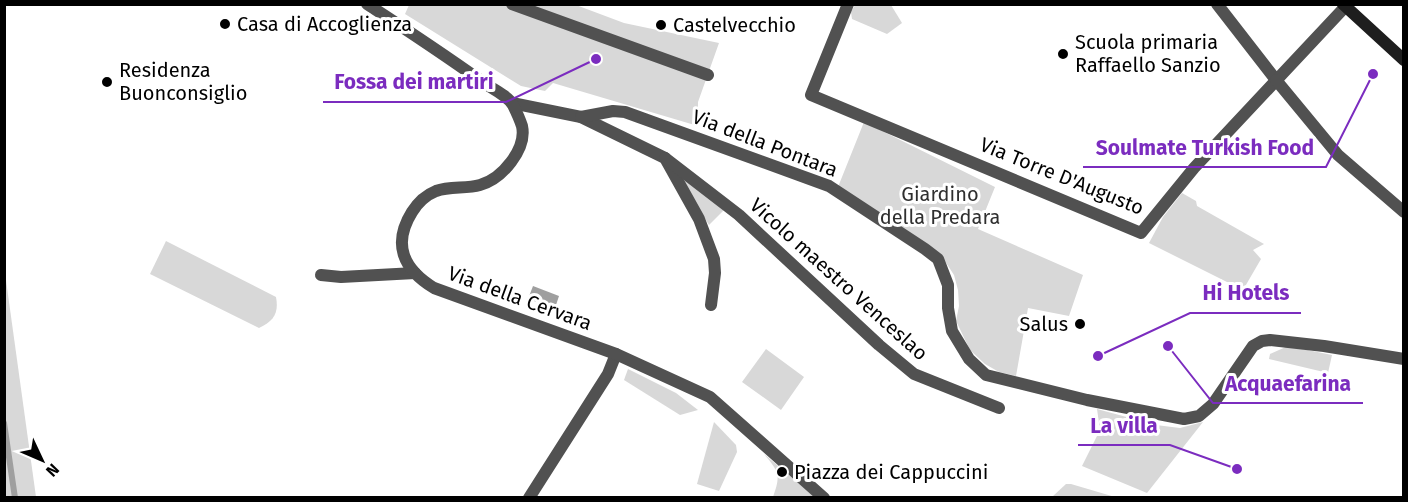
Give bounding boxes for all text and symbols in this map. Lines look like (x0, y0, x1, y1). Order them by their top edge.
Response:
place label: Casa di Accoglienza (237, 12, 412, 36)
place label: Castelvecchio (673, 13, 796, 37)
marker: Casa di Accoglienza (218, 17, 232, 31)
marker: Castelvecchio (654, 18, 668, 32)
place label: Scuola primaria Raffaello Sanzio (1075, 30, 1221, 77)
marker: Scuola primaria Raffaello Sanzio (1056, 47, 1070, 61)
place label: Residenza Buonconsiglio (119, 58, 247, 105)
callout: Fossa dei martiri (323, 63, 506, 102)
text: Fossa dei martiri (334, 69, 494, 95)
marker: Residenza Buonconsiglio (100, 75, 114, 89)
street label: Via della Pontara (689, 104, 841, 182)
callout: Soulmate Turkish Food (1083, 128, 1326, 167)
street label: Via Torre D'Augusto (977, 132, 1147, 220)
text: Soulmate Turkish Food (1096, 135, 1314, 161)
park label: Giardino della Predara (880, 182, 1000, 229)
street label: Vicolo maestro Venceslao (745, 193, 933, 365)
street label: Via della Cervara (445, 261, 595, 335)
callout: Hi Hotels (1190, 274, 1301, 313)
text: Hi Hotels (1203, 280, 1289, 306)
place label: Salus (1020, 312, 1068, 336)
marker: Salus (1073, 317, 1087, 331)
callout: Acquaefarina (1213, 364, 1363, 403)
text: Acquaefarina (1224, 371, 1351, 397)
callout: La villa (1078, 406, 1170, 445)
text: La villa (1090, 413, 1158, 439)
north arrow (12, 430, 72, 490)
text: N (42, 460, 63, 480)
place label: Piazza dei Cappuccini (794, 460, 988, 484)
marker: Piazza dei Cappuccini (775, 465, 789, 479)

